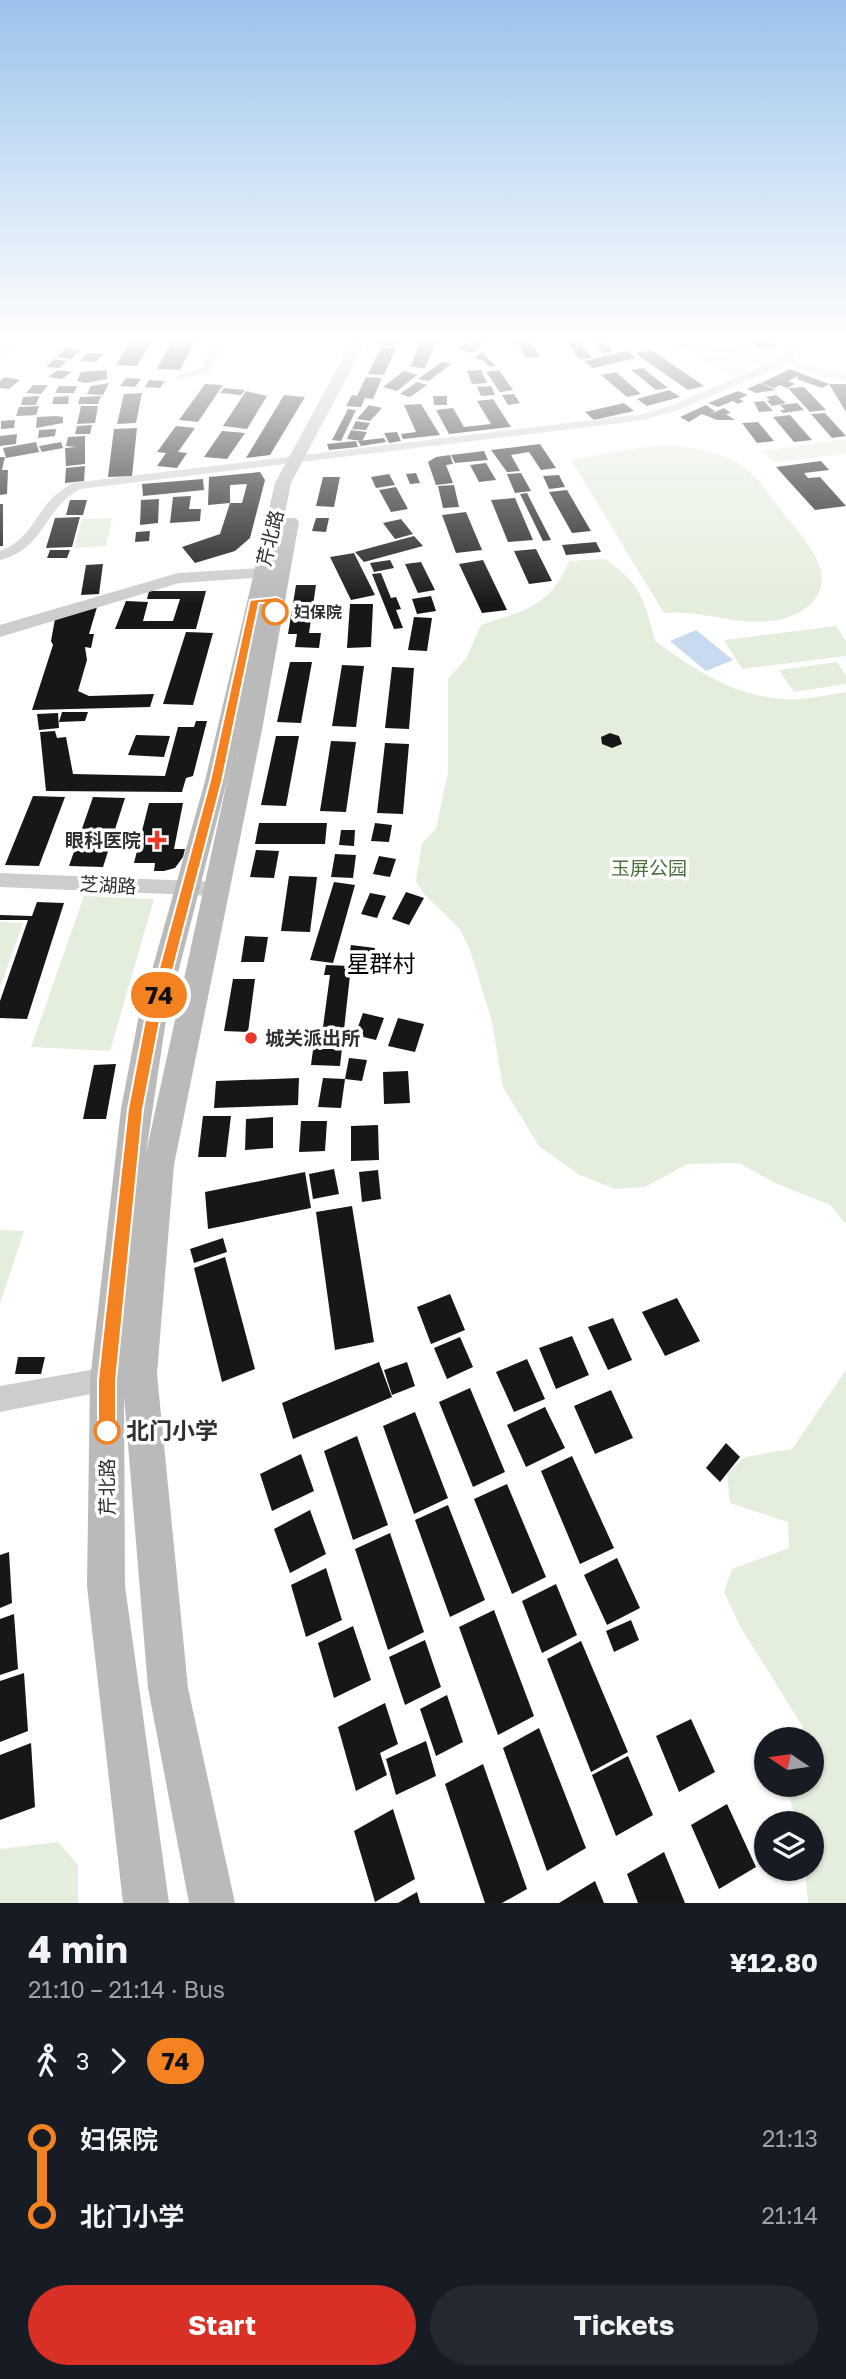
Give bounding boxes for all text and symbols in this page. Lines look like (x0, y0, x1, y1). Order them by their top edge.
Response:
street label: 芹北路 (251, 507, 288, 568)
marker: 妇保院 (262, 599, 288, 625)
place label: 妇保院 (294, 602, 342, 622)
place label: 眼科医院 (65, 828, 141, 851)
marker: 眼科医院 (147, 830, 167, 850)
park label: 玉屏公园 (611, 856, 687, 879)
street label: 芝湖路 (79, 872, 137, 897)
district label: 星群村 (347, 949, 416, 977)
line badge: 74 (128, 972, 190, 1018)
text: 74 (145, 980, 173, 1009)
place label: 城关派出所 (265, 1026, 360, 1049)
marker: 城关派出所 (243, 1030, 259, 1046)
place label: 北门小学 (126, 1416, 218, 1444)
marker: 北门小学 (94, 1418, 120, 1444)
street label: 芹北路 (95, 1458, 118, 1516)
north arrow (754, 1727, 824, 1797)
map controls (754, 1727, 824, 1881)
button: layers (754, 1811, 824, 1881)
text: 4 min (28, 1926, 128, 1971)
text: ¥12.80 (730, 1947, 818, 1978)
text: 21:10 – 21:14 · Bus (28, 1975, 225, 2003)
icon: walk (28, 2042, 66, 2080)
icon: forward (99, 2042, 137, 2080)
text: 74 (161, 2046, 190, 2075)
text: 3 (76, 2047, 89, 2075)
text: 妇保院 (80, 2124, 158, 2155)
text: 21:13 (762, 2124, 818, 2152)
text: 北门小学 (80, 2201, 184, 2232)
text: 21:14 (761, 2201, 818, 2229)
button: Start (28, 2285, 416, 2365)
button: Tickets (430, 2285, 818, 2365)

